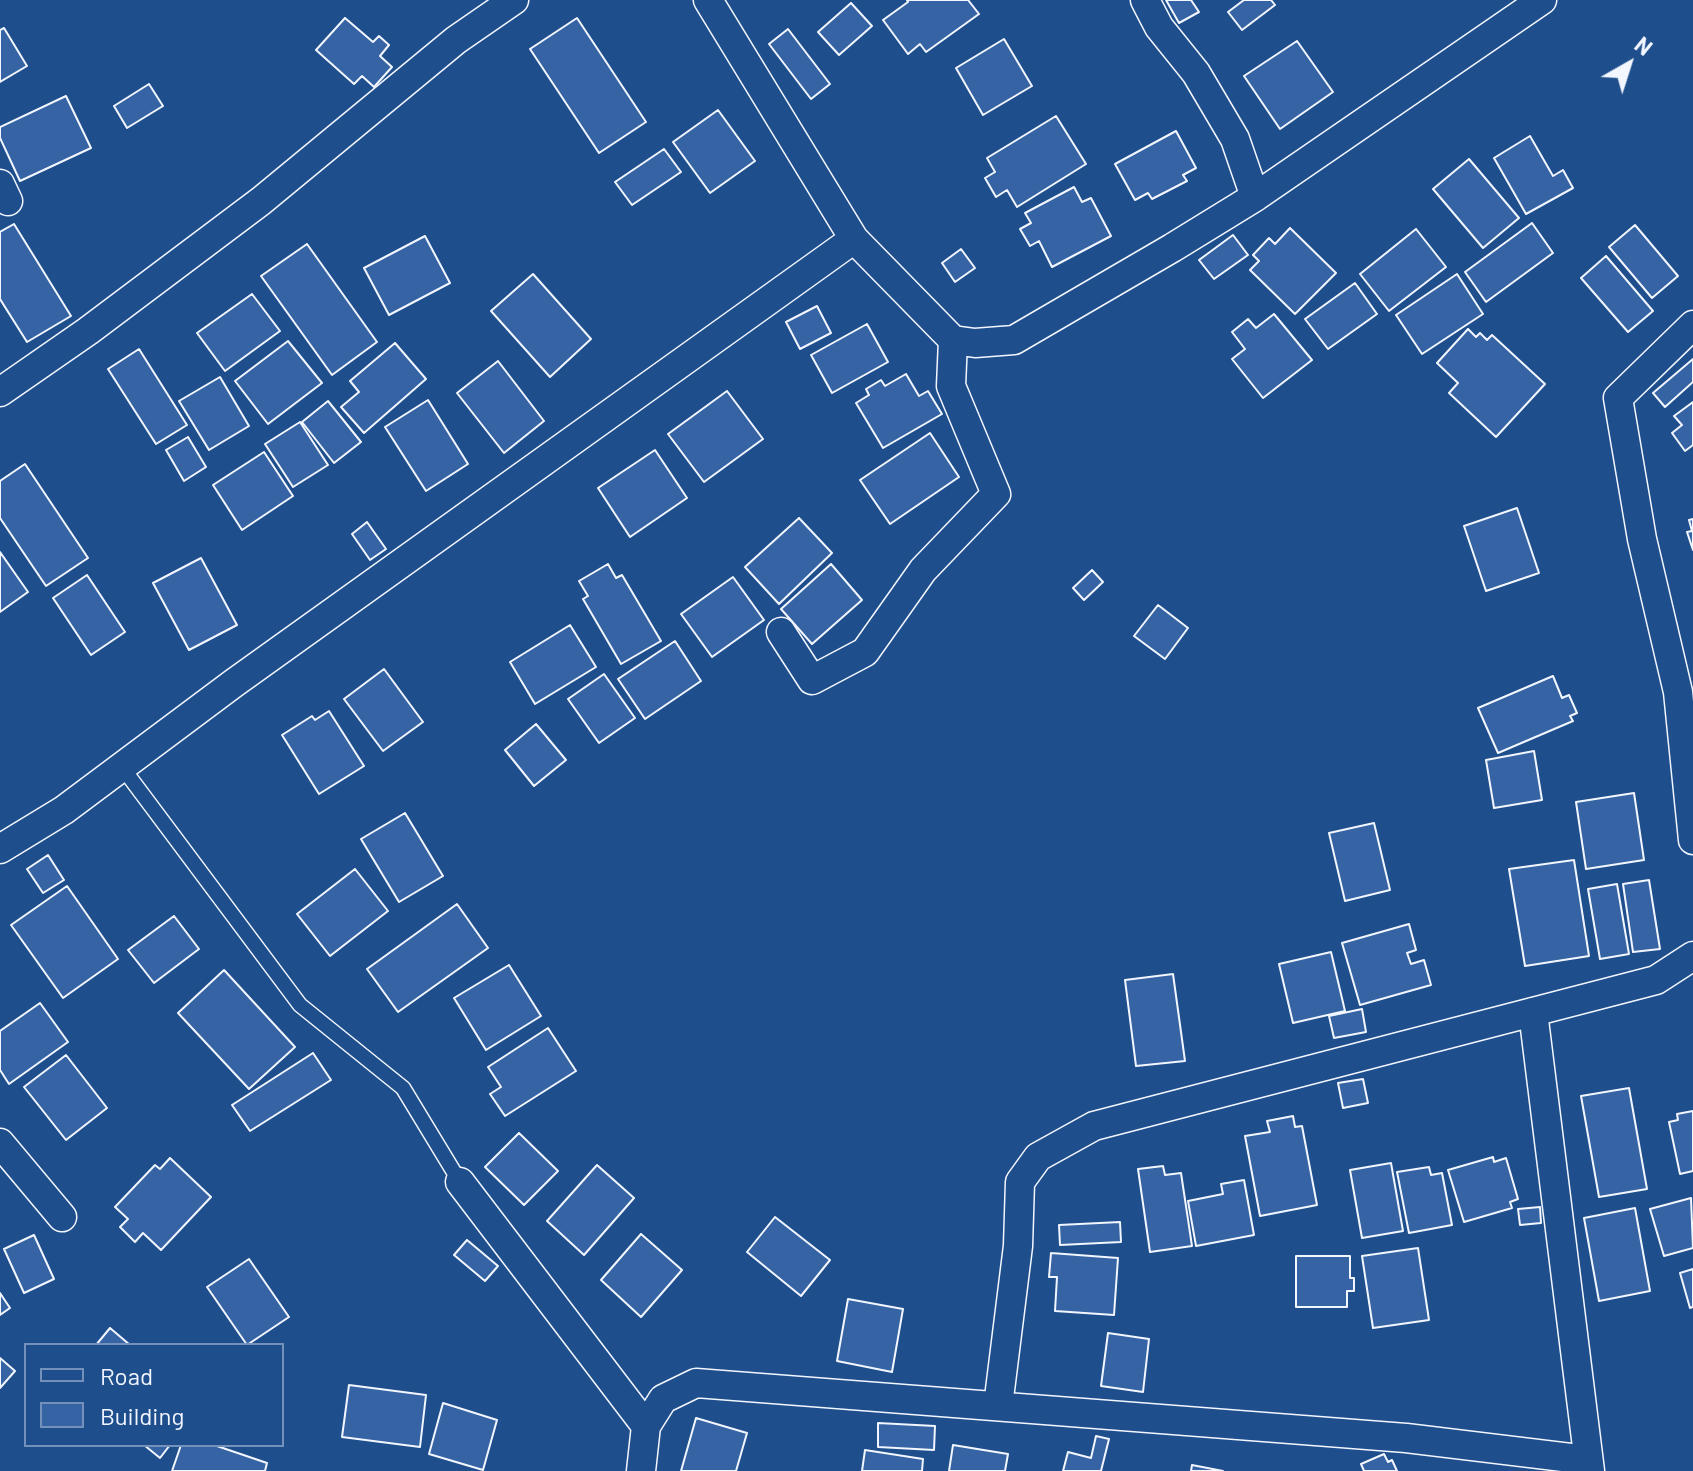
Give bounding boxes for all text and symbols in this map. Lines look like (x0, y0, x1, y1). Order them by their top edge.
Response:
north arrow (1589, 24, 1669, 104)
text: N (1630, 31, 1658, 60)
legend (24, 1343, 284, 1447)
text: Road (100, 1361, 153, 1390)
text: Building (100, 1401, 184, 1430)

